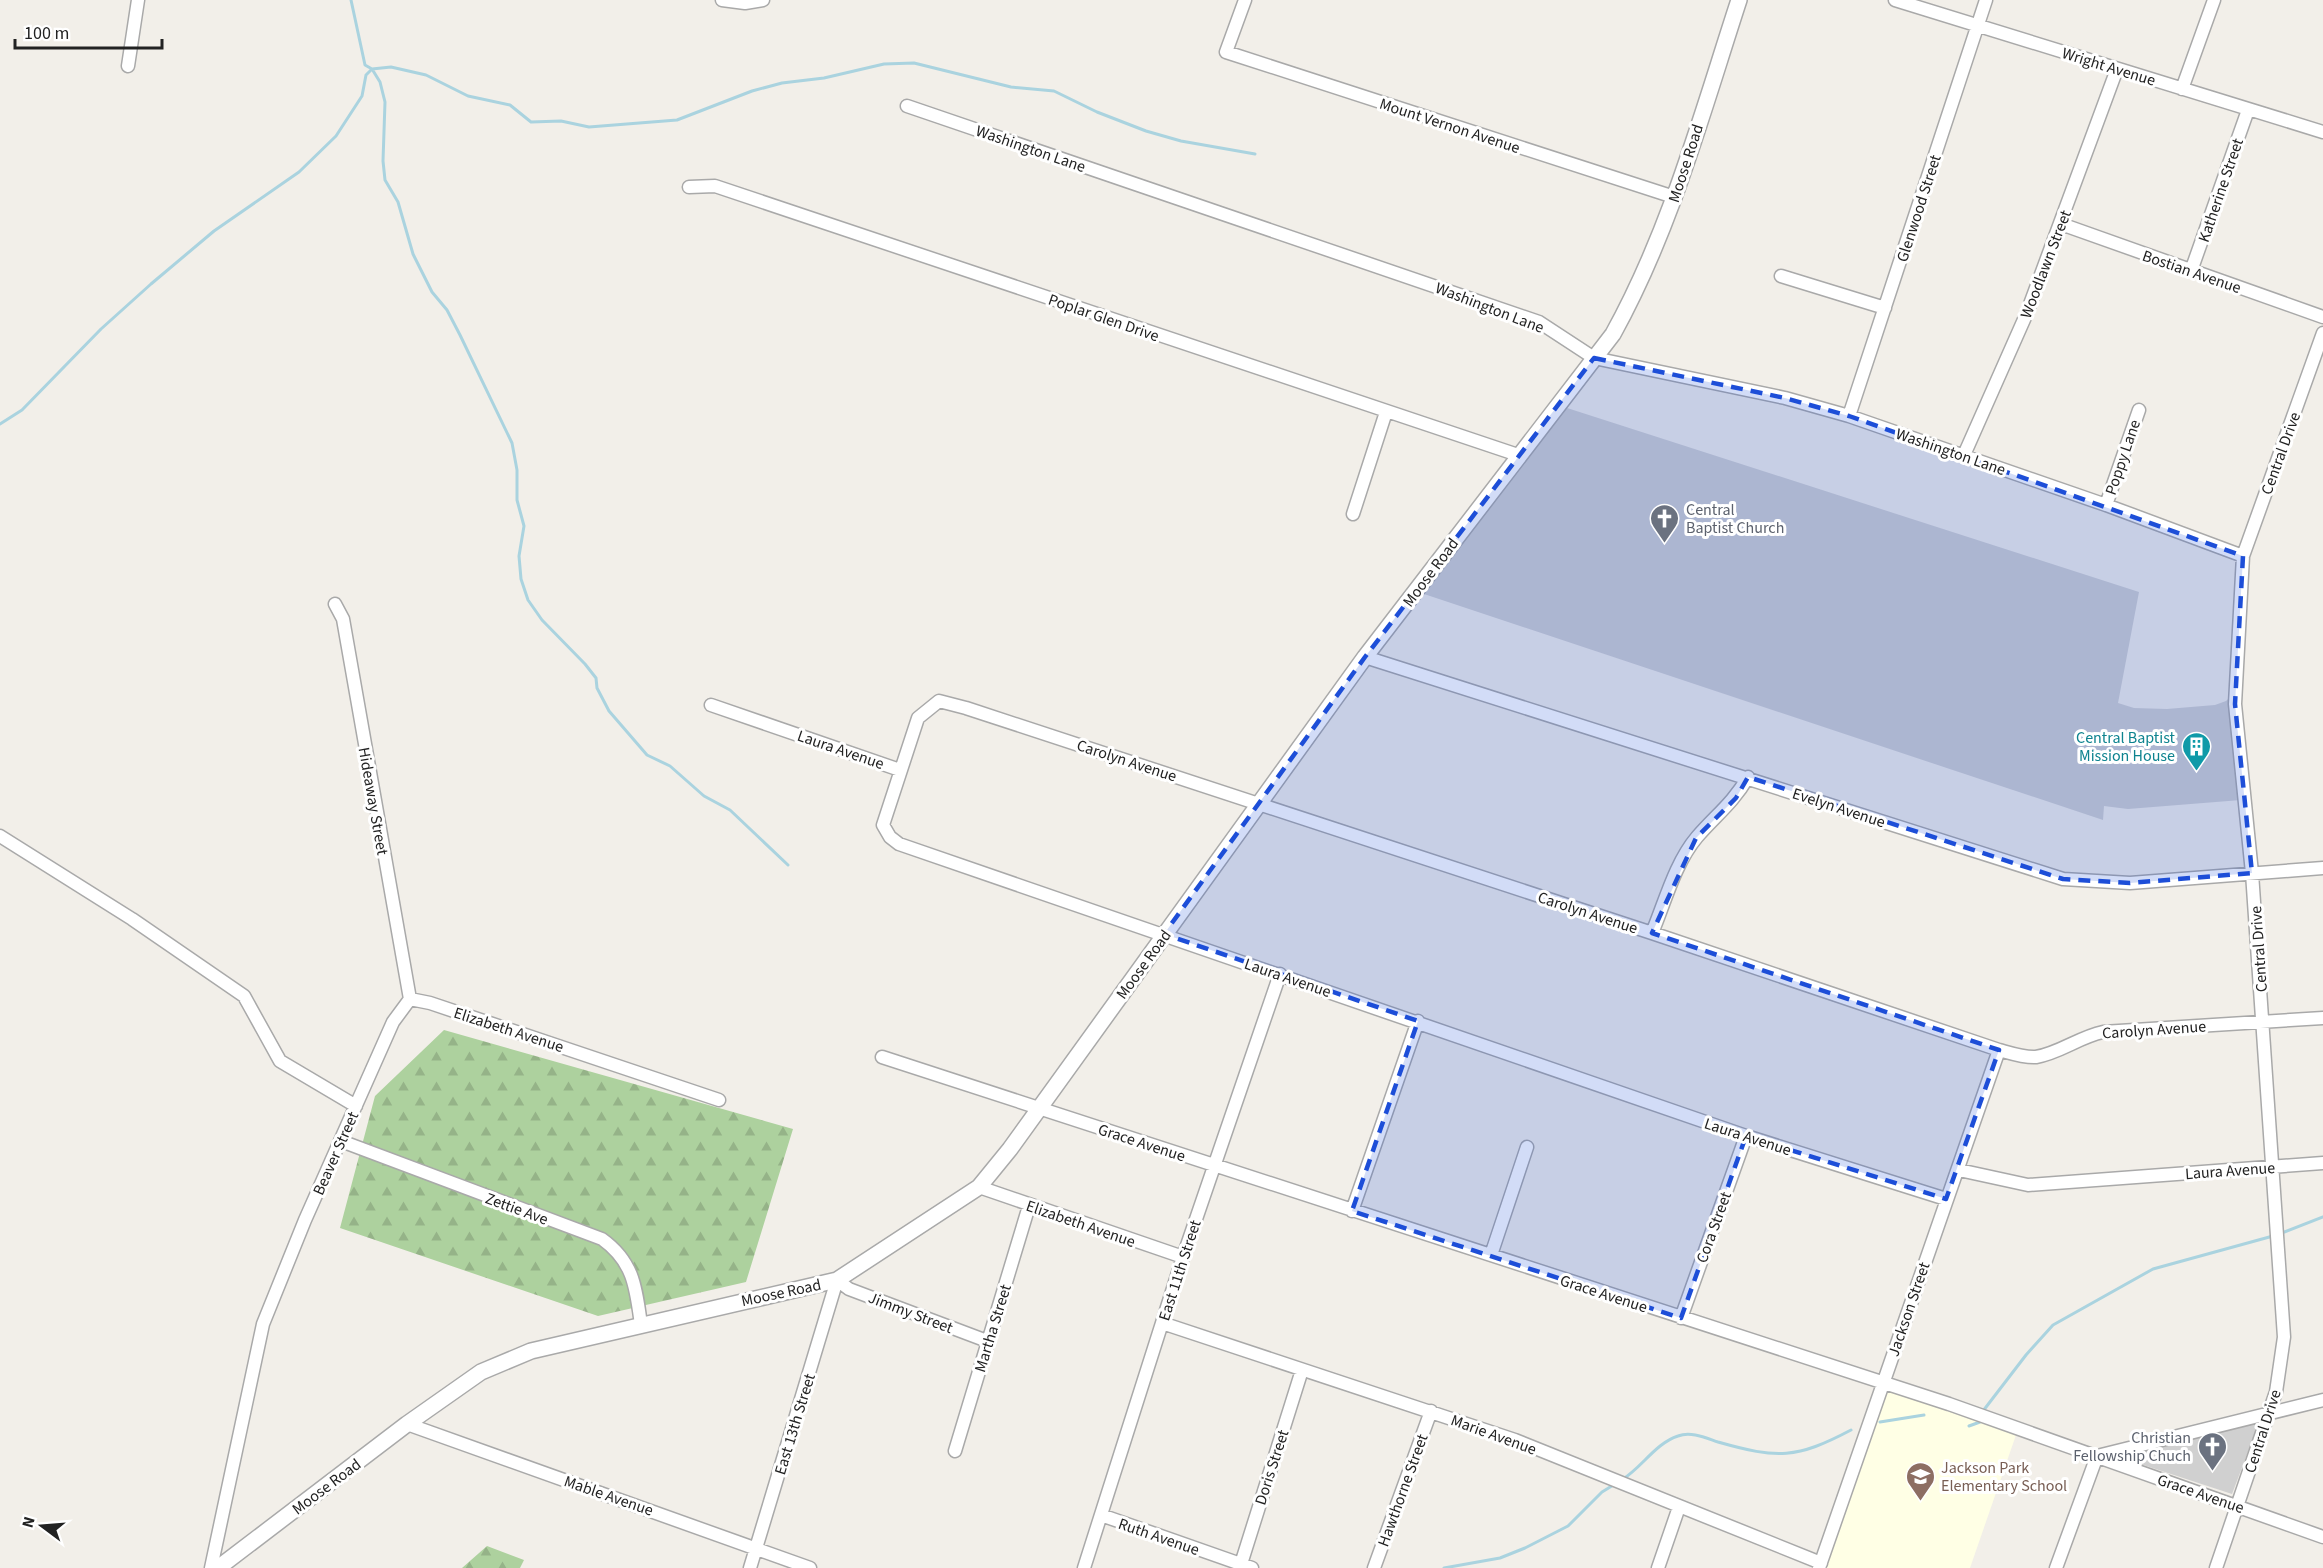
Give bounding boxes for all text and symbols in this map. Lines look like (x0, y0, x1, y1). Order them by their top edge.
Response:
scale bar (15, 12, 162, 50)
text: 100 m (24, 21, 69, 46)
street label: Wright Avenue (2059, 42, 2158, 92)
street label: Mount Vernon Avenue (1377, 93, 1523, 159)
street label: Washington Lane (973, 120, 1089, 178)
street label: Moose Road (1663, 121, 1709, 205)
street label: Katherine Street (2193, 135, 2249, 245)
street label: Glenwood Street (1891, 151, 1947, 265)
street label: Woodlawn Street (2015, 206, 2077, 322)
street label: Bostian Avenue (2139, 245, 2244, 299)
street label: Washington Lane (1432, 277, 1547, 339)
street label: Poplar Glen Drive (1045, 289, 1162, 347)
street label: Central Drive (2256, 409, 2306, 498)
street label: Poppy Lane (2100, 417, 2146, 498)
street label: Washington Lane (1893, 423, 2009, 481)
place label: Central Baptist Church (1686, 499, 1784, 539)
church icon: Central Baptist Church (1649, 502, 1681, 544)
street label: Moose Road (1398, 534, 1464, 612)
street label: Laura Avenue (794, 725, 887, 775)
place label: Central Baptist Mission House (2076, 727, 2176, 767)
building icon: Central Baptist Mission House (2180, 730, 2212, 772)
street label: Carolyn Avenue (1074, 734, 1180, 788)
street label: Hideaway Street (353, 745, 393, 857)
street label: Evelyn Avenue (1789, 783, 1888, 833)
street label: Carolyn Avenue (1535, 886, 1641, 940)
street label: Central Drive (2245, 905, 2273, 993)
street label: Moose Road (1111, 925, 1177, 1004)
street label: Laura Avenue (1241, 953, 1334, 1003)
street label: Elizabeth Avenue (451, 1002, 566, 1058)
street label: Carolyn Avenue (2101, 1015, 2207, 1045)
street label: Beaver Street (308, 1108, 364, 1199)
street label: Laura Avenue (1701, 1113, 1794, 1161)
street label: Grace Avenue (1095, 1119, 1188, 1167)
street label: Laura Avenue (2184, 1157, 2276, 1185)
street label: Zettie Ave (482, 1187, 551, 1231)
street label: Cora Street (1691, 1188, 1737, 1266)
street label: Elizabeth Avenue (1023, 1195, 1138, 1253)
street label: East 11th Street (1153, 1217, 1207, 1324)
street label: Jackson Street (1883, 1259, 1936, 1359)
street label: Grace Avenue (1557, 1270, 1650, 1318)
street label: Moose Road (739, 1274, 823, 1312)
street label: Martha Street (969, 1281, 1017, 1375)
street label: Jimmy Street (865, 1287, 957, 1339)
street label: East 13th Street (769, 1370, 821, 1478)
street label: Central Drive (2239, 1387, 2287, 1476)
street label: Marie Avenue (1448, 1409, 1540, 1461)
street label: Doris Street (1249, 1426, 1295, 1508)
place label: Christian Fellowship Chuch (2073, 1427, 2191, 1467)
street label: Hawthorne Street (1372, 1430, 1434, 1550)
church icon: Christian Fellowship Chuch (2196, 1430, 2228, 1472)
street label: Moose Road (288, 1454, 366, 1520)
place label: Jackson Park Elementary School (1941, 1457, 2067, 1497)
school or university icon: Jackson Park Elementary School (1904, 1460, 1936, 1502)
street label: Grace Avenue (2154, 1469, 2247, 1519)
street label: Mable Avenue (561, 1470, 656, 1522)
north arrow (12, 1496, 72, 1556)
street label: Ruth Avenue (1115, 1513, 1202, 1561)
text: N (17, 1514, 41, 1530)

